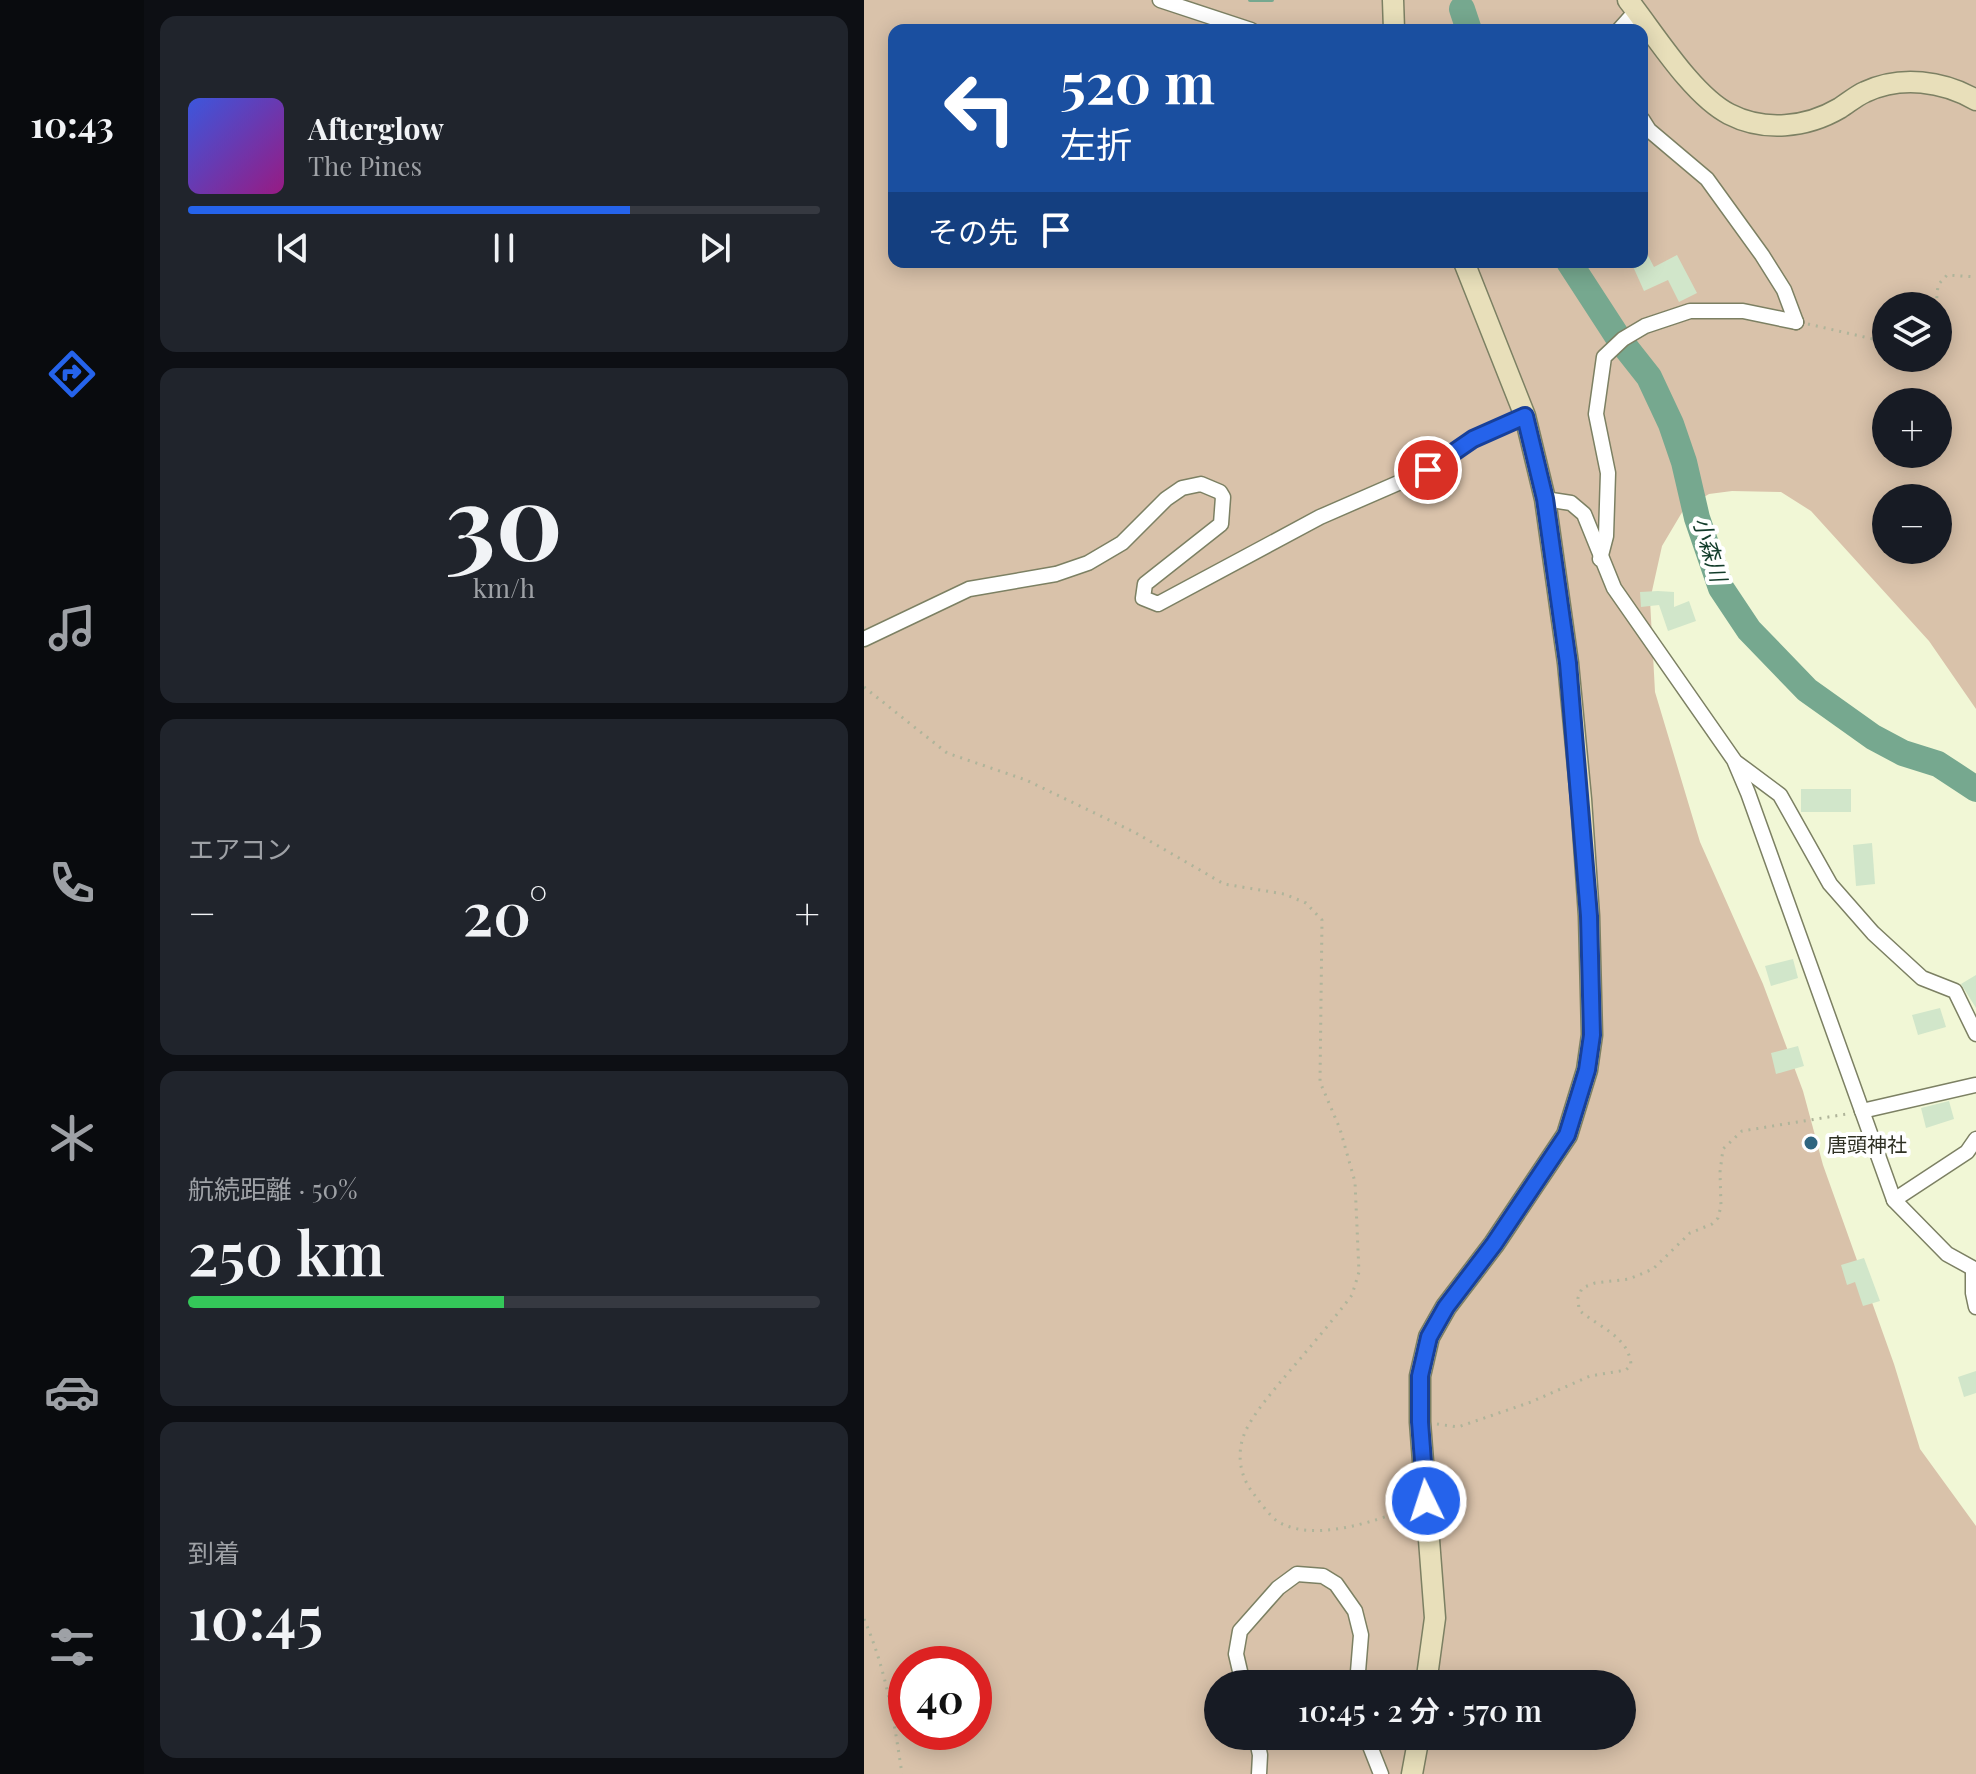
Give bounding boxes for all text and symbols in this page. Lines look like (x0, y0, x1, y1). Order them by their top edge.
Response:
text: 520 m (1060, 44, 1215, 119)
icon: left (928, 56, 1032, 160)
text: 10:43 (30, 99, 114, 147)
text: Afterglow (308, 108, 444, 148)
text: 左折 (1060, 119, 1132, 167)
text: The Pines (308, 148, 422, 183)
icon: arrive (1034, 208, 1078, 252)
text: その先 (928, 211, 1018, 251)
icon: previous (271, 226, 315, 270)
icon: pause (482, 226, 526, 270)
icon: next (693, 226, 737, 270)
map controls (1872, 292, 1952, 564)
button: layers (1872, 292, 1952, 372)
icon: directions (44, 346, 100, 402)
button: + (1872, 388, 1952, 468)
pin (1394, 436, 1462, 504)
text: 30 (445, 448, 563, 587)
icon: arrive (1406, 448, 1450, 492)
button: − (1872, 484, 1952, 564)
water label: 小森川 (1687, 513, 1736, 587)
text: km/h (473, 570, 535, 605)
icon: music (44, 600, 100, 656)
text: エアコン (188, 831, 292, 866)
icon: phone (44, 855, 100, 911)
text: 20° (463, 871, 548, 951)
text: − (188, 882, 216, 941)
text: + (794, 882, 820, 941)
icon: climate (44, 1110, 100, 1166)
place label: 唐頭神社 (1827, 1130, 1907, 1157)
marker: 唐頭神社 (1802, 1134, 1820, 1152)
text: 航続距離 · 50% (188, 1171, 358, 1206)
text: 250 km (188, 1211, 385, 1291)
icon: car (44, 1364, 100, 1420)
position arrow (1384, 1459, 1468, 1543)
text: 到着 (188, 1535, 240, 1570)
text: 10:45 (188, 1575, 323, 1655)
icon: filters (44, 1619, 100, 1675)
speed limit sign: 40 (888, 1646, 992, 1750)
text: 10:45 · 2 分 · 570 m (1298, 1690, 1542, 1730)

